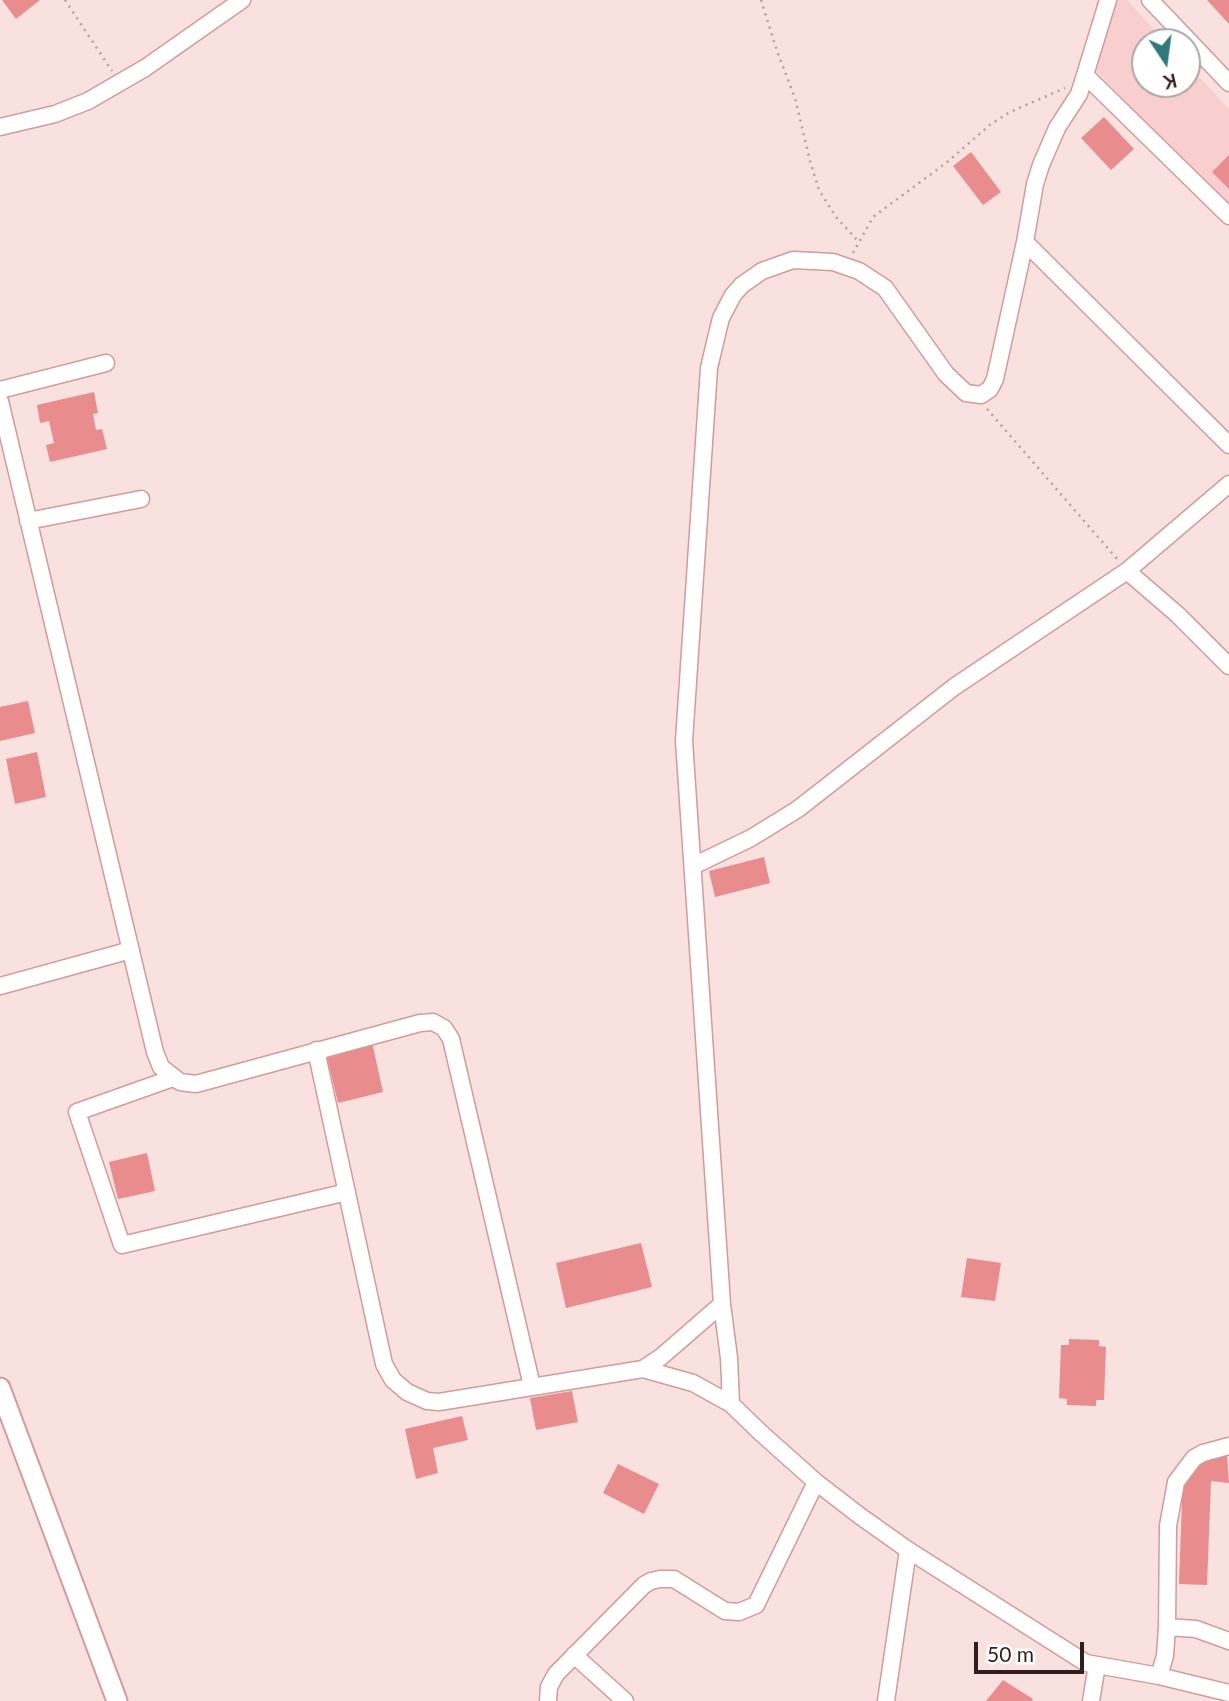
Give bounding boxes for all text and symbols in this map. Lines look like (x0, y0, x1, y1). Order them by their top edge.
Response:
north arrow (1131, 28, 1201, 98)
text: K (1161, 69, 1179, 95)
scale bar (977, 1628, 1087, 1672)
text: 50 m (987, 1641, 1034, 1666)

